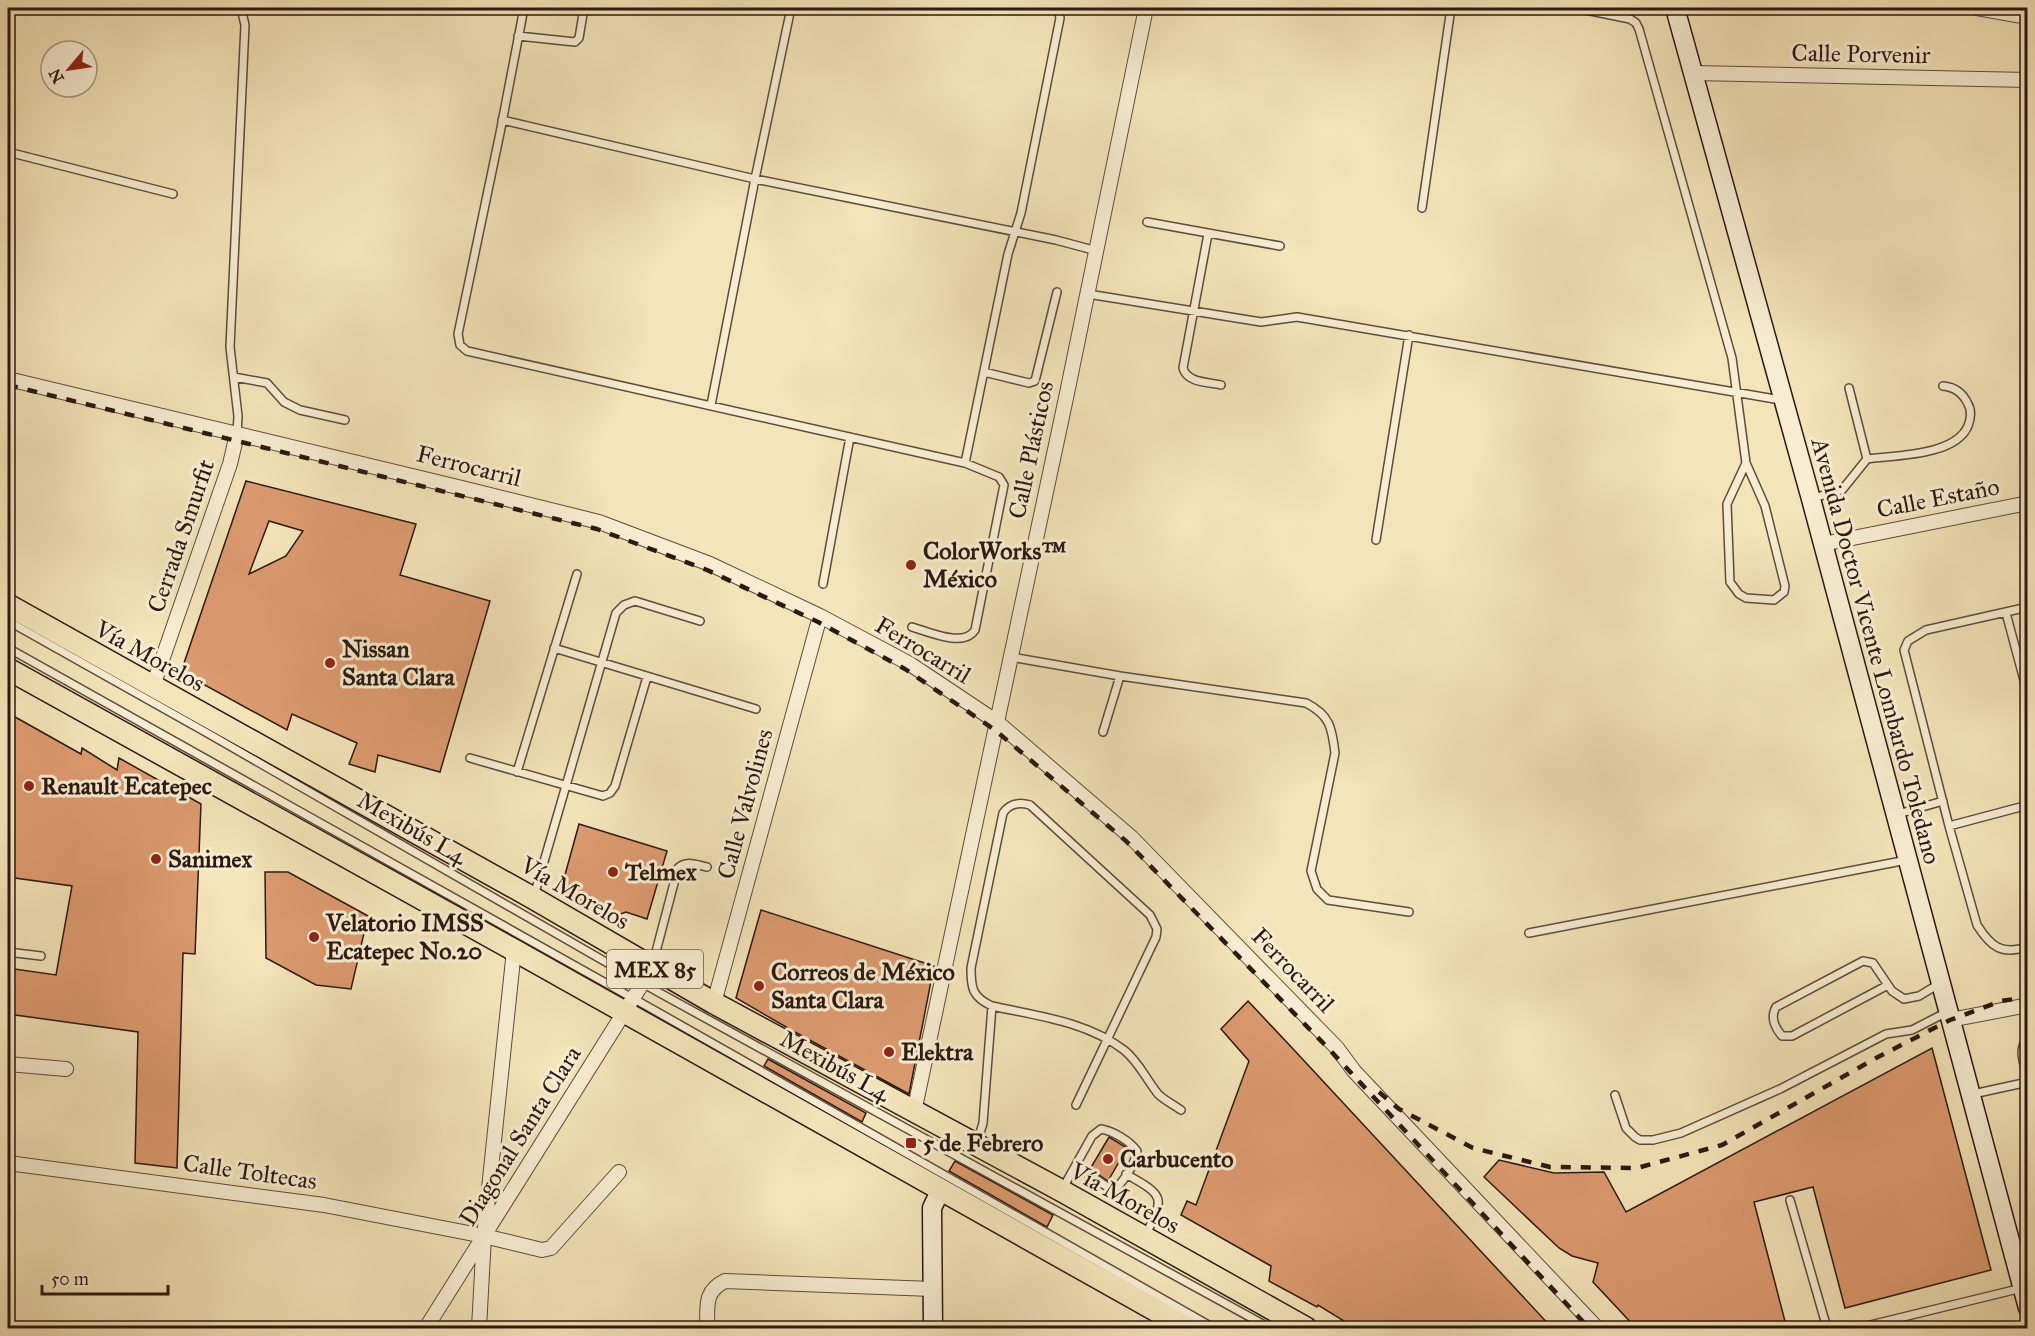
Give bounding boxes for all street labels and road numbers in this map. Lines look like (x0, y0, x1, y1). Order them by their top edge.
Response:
street label: Calle Porvenir (1791, 38, 1931, 70)
street label: Calle Plásticos (1002, 378, 1060, 522)
street label: Avenida Doctor Vicente Lombardo Toledano (1804, 434, 1947, 867)
street label: Ferrocarril (414, 439, 525, 494)
street label: Cerrada Smurfit (141, 455, 221, 616)
street label: Calle Estaño (1874, 471, 2002, 525)
street label: Ferrocarril (870, 610, 977, 691)
street label: Vía Morelos (89, 613, 210, 698)
street label: Calle Valvolines (711, 726, 779, 882)
street label: Mexibús L4 (352, 785, 472, 872)
street label: Vía Morelos (514, 849, 635, 936)
street label: Ferrocarril (1245, 921, 1341, 1019)
road number: MEX 85 (607, 950, 703, 988)
street label: Mexibús L4 (775, 1024, 896, 1109)
street label: Diagonal Santa Clara (453, 1040, 588, 1232)
street label: Calle Toltecas (181, 1148, 319, 1196)
street label: Vía Morelos (1064, 1155, 1185, 1240)

